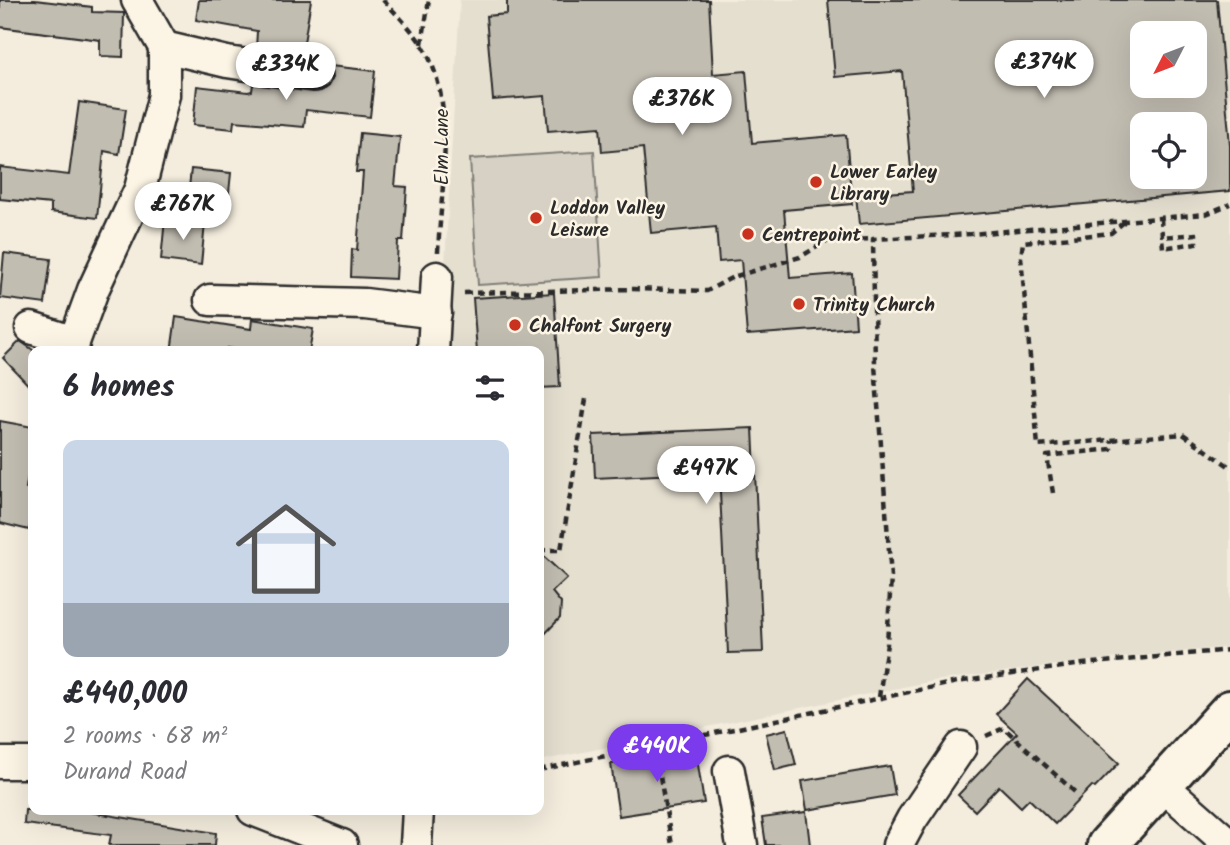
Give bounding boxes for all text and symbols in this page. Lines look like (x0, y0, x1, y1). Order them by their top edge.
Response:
north arrow (1130, 21, 1208, 98)
map controls (1130, 21, 1207, 189)
pin: £374K (995, 41, 1093, 100)
pin: £334K (237, 42, 335, 102)
text: £374K (1011, 45, 1077, 81)
text: £334K (252, 47, 320, 83)
pin: £376K (633, 78, 731, 137)
text: £376K (649, 82, 715, 118)
street label: Elm Lane (428, 108, 458, 185)
button: locate (1130, 112, 1207, 189)
place label: Lower Earley Library (830, 158, 937, 210)
marker: Lower Earley Library (808, 174, 824, 190)
pin: £767K (134, 182, 232, 242)
text: £767K (151, 187, 215, 223)
place label: Loddon Valley Leisure (550, 194, 665, 246)
marker: Loddon Valley Leisure (528, 210, 544, 226)
place label: Centrepoint (762, 221, 862, 251)
marker: Centrepoint (740, 226, 756, 242)
place label: Trinity Church (813, 291, 935, 321)
marker: Trinity Church (791, 296, 807, 312)
place label: Chalfont Surgery (529, 312, 671, 342)
marker: Chalfont Surgery (507, 317, 523, 333)
text: 6 homes (63, 364, 175, 412)
icon: filters (471, 369, 509, 407)
pin: £497K (657, 447, 755, 506)
text: £497K (673, 451, 739, 487)
icon: home (223, 486, 349, 612)
text: £440,000 (63, 671, 187, 719)
text: 2 rooms · 68 m² (63, 719, 227, 755)
pin: £440K (608, 724, 706, 784)
text: £440K (623, 729, 691, 765)
text: Durand Road (63, 755, 186, 791)

